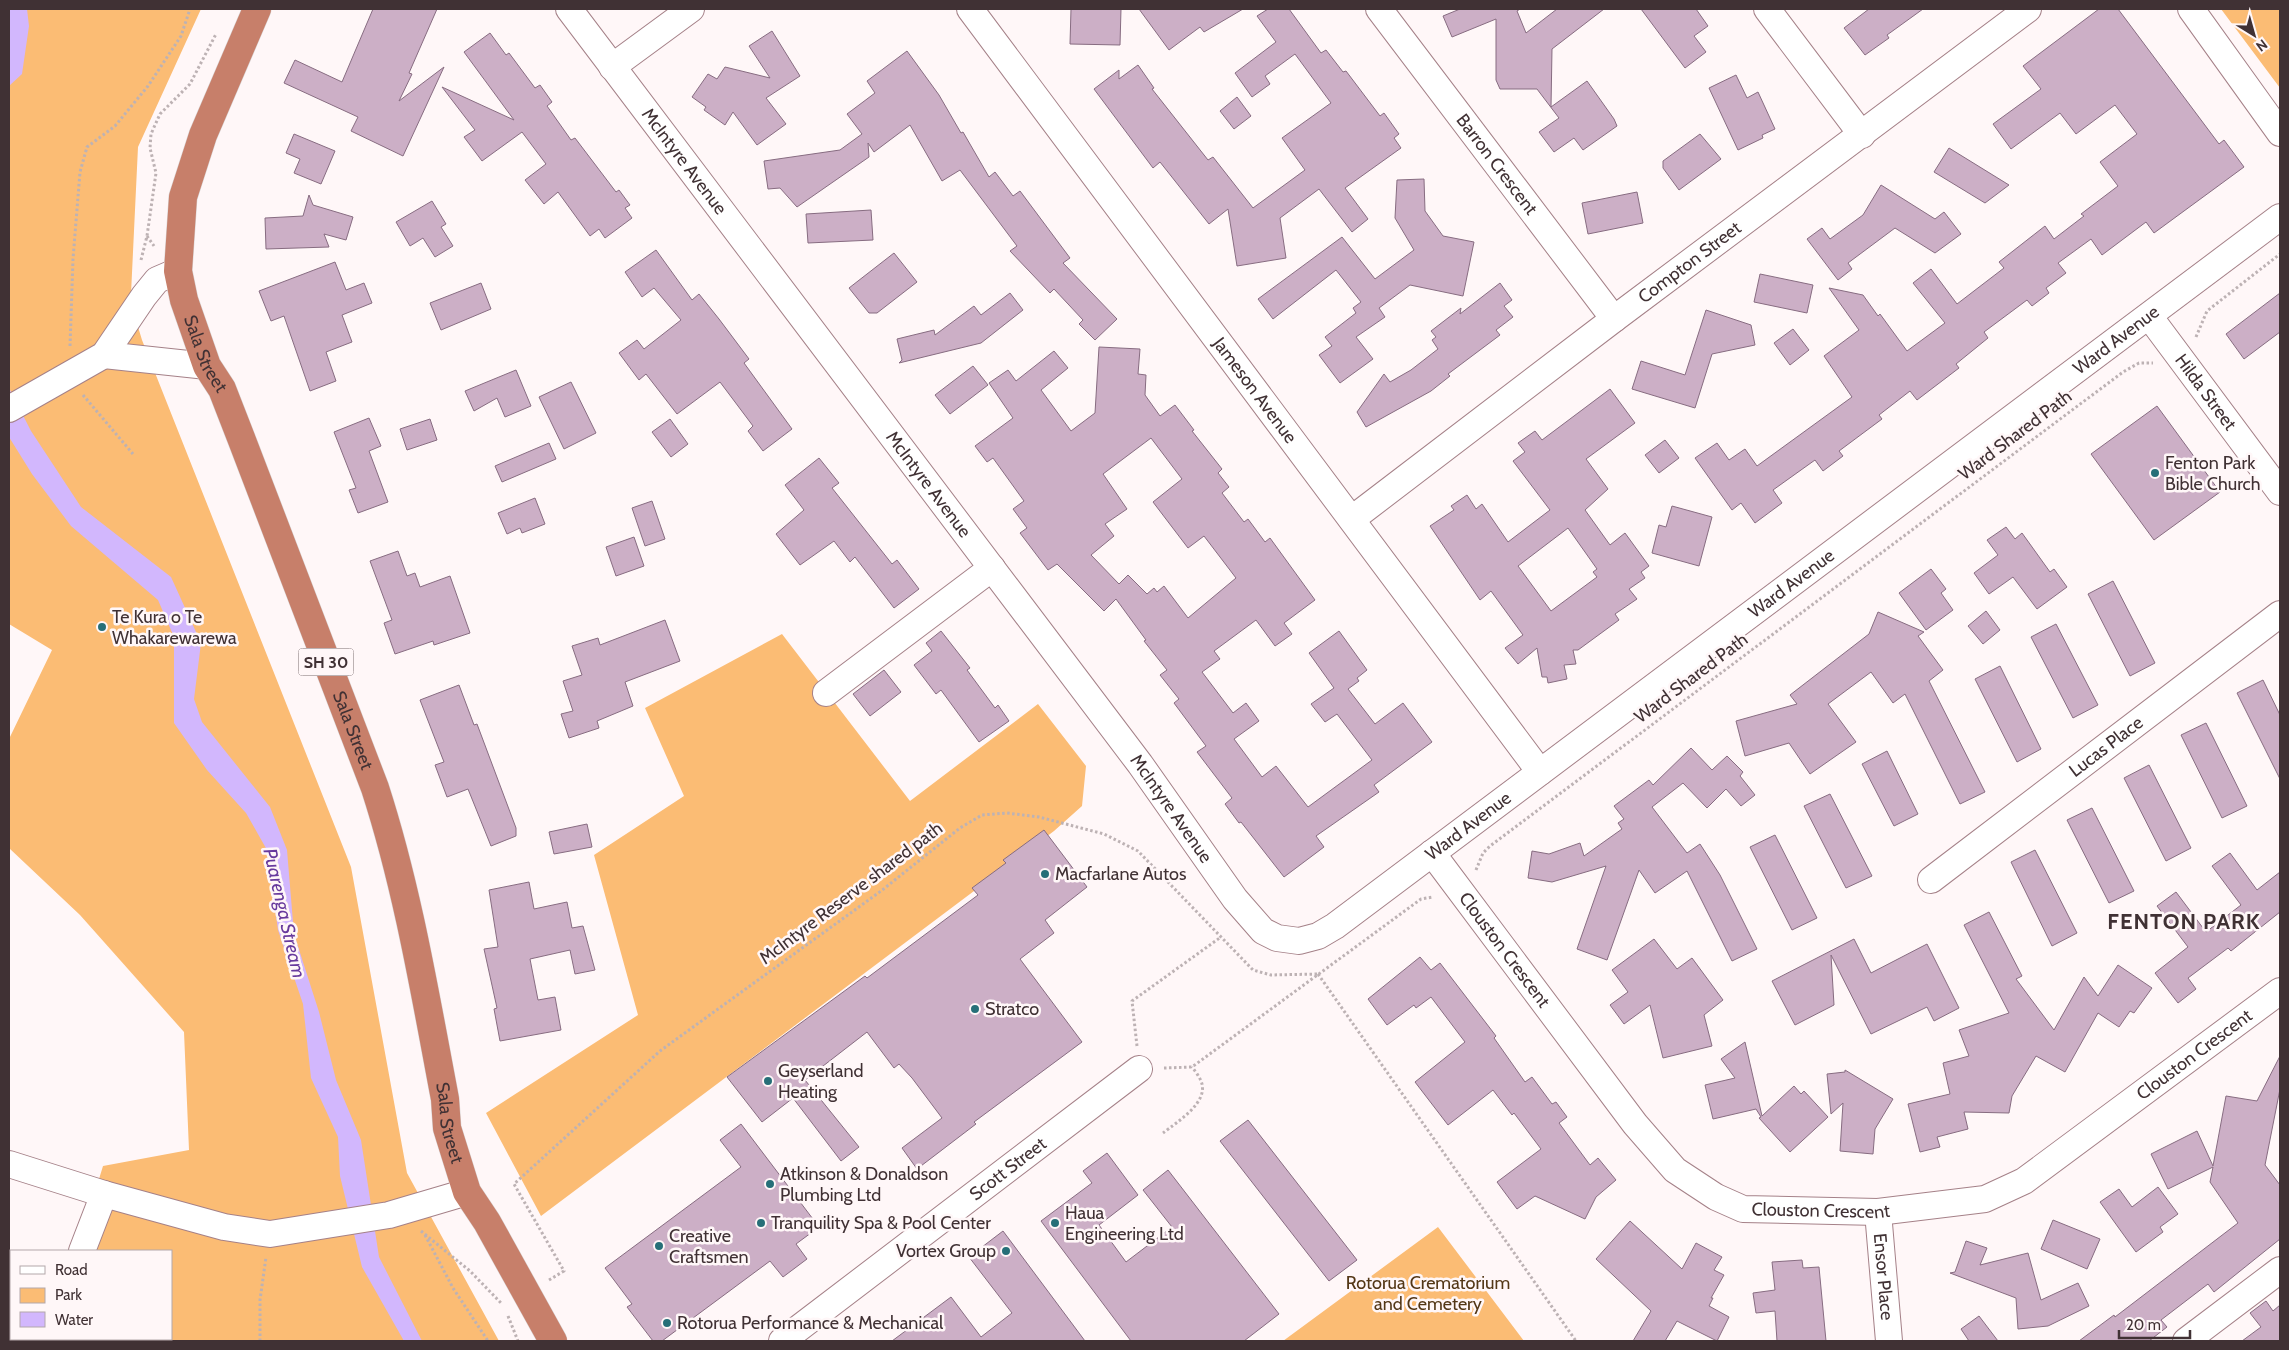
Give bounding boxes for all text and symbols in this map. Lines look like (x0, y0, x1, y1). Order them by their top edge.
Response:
north arrow (2229, 10, 2279, 60)
text: N (2252, 35, 2271, 56)
street label: McIntyre Avenue (637, 104, 732, 219)
street label: Barron Crescent (1451, 110, 1542, 219)
street label: Compton Street (1634, 217, 1745, 308)
street label: Ward Avenue (2069, 301, 2163, 379)
street label: Sala Street (179, 312, 232, 397)
street label: Jameson Avenue (1208, 332, 1302, 448)
street label: Hilda Street (2170, 350, 2241, 435)
street label: Ward Shared Path (1954, 385, 2076, 485)
street label: McIntyre Avenue (881, 427, 976, 542)
place label: Fenton Park Bible Church (2165, 452, 2261, 495)
marker: Fenton Park Bible Church (2149, 467, 2161, 479)
street label: Ward Avenue (1744, 544, 1839, 623)
place label: Te Kura o Te Whakarewarewa (112, 606, 237, 649)
marker: Te Kura o Te Whakarewarewa (96, 621, 108, 633)
street label: Ward Shared Path (1630, 628, 1752, 728)
road number: SH 30 (298, 649, 354, 676)
street label: Sala Street (328, 688, 378, 773)
street label: Lucas Place (2065, 712, 2147, 782)
street label: McIntyre Avenue (1125, 750, 1217, 867)
street label: Ward Avenue (1421, 787, 1515, 865)
street label: McIntyre Reserve shared path (755, 817, 947, 969)
water label: Puarenga Stream (258, 846, 311, 980)
place label: Macfarlane Autos (1055, 863, 1186, 885)
marker: Macfarlane Autos (1039, 868, 1051, 880)
street label: Clouston Crescent (1454, 888, 1555, 1012)
district label: FENTON PARK (2107, 908, 2261, 935)
place label: Stratco (985, 998, 1039, 1020)
marker: Stratco (969, 1003, 981, 1015)
street label: Clouston Crescent (2132, 1005, 2256, 1105)
place label: Geyserland Heating (778, 1060, 863, 1103)
marker: Geyserland Heating (762, 1075, 774, 1087)
street label: Sala Street (431, 1080, 468, 1166)
street label: Scott Street (965, 1133, 1051, 1205)
place label: Atkinson & Donaldson Plumbing Ltd (780, 1163, 948, 1206)
marker: Atkinson & Donaldson Plumbing Ltd (764, 1178, 776, 1190)
street label: Clouston Crescent (1751, 1198, 1891, 1223)
place label: Haua Engineering Ltd (1065, 1202, 1184, 1245)
place label: Tranquility Spa & Pool Center (771, 1212, 991, 1234)
marker: Tranquility Spa & Pool Center (755, 1217, 767, 1229)
marker: Haua Engineering Ltd (1049, 1217, 1061, 1229)
place label: Creative Craftsmen (669, 1225, 749, 1268)
street label: Ensor Place (1869, 1232, 1898, 1321)
marker: Creative Craftsmen (653, 1240, 665, 1252)
place label: Vortex Group (896, 1240, 996, 1262)
marker: Vortex Group (1000, 1245, 1012, 1257)
legend (10, 1250, 172, 1340)
text: Road (55, 1261, 88, 1279)
park label: Rotorua Crematorium and Cemetery (1346, 1272, 1510, 1315)
text: Park (55, 1286, 82, 1304)
scale bar (2119, 1308, 2190, 1340)
text: Water (55, 1311, 93, 1329)
place label: Rotorua Performance & Mechanical (677, 1312, 944, 1334)
text: 20 m (2126, 1316, 2161, 1334)
marker: Rotorua Performance & Mechanical (661, 1317, 673, 1329)

